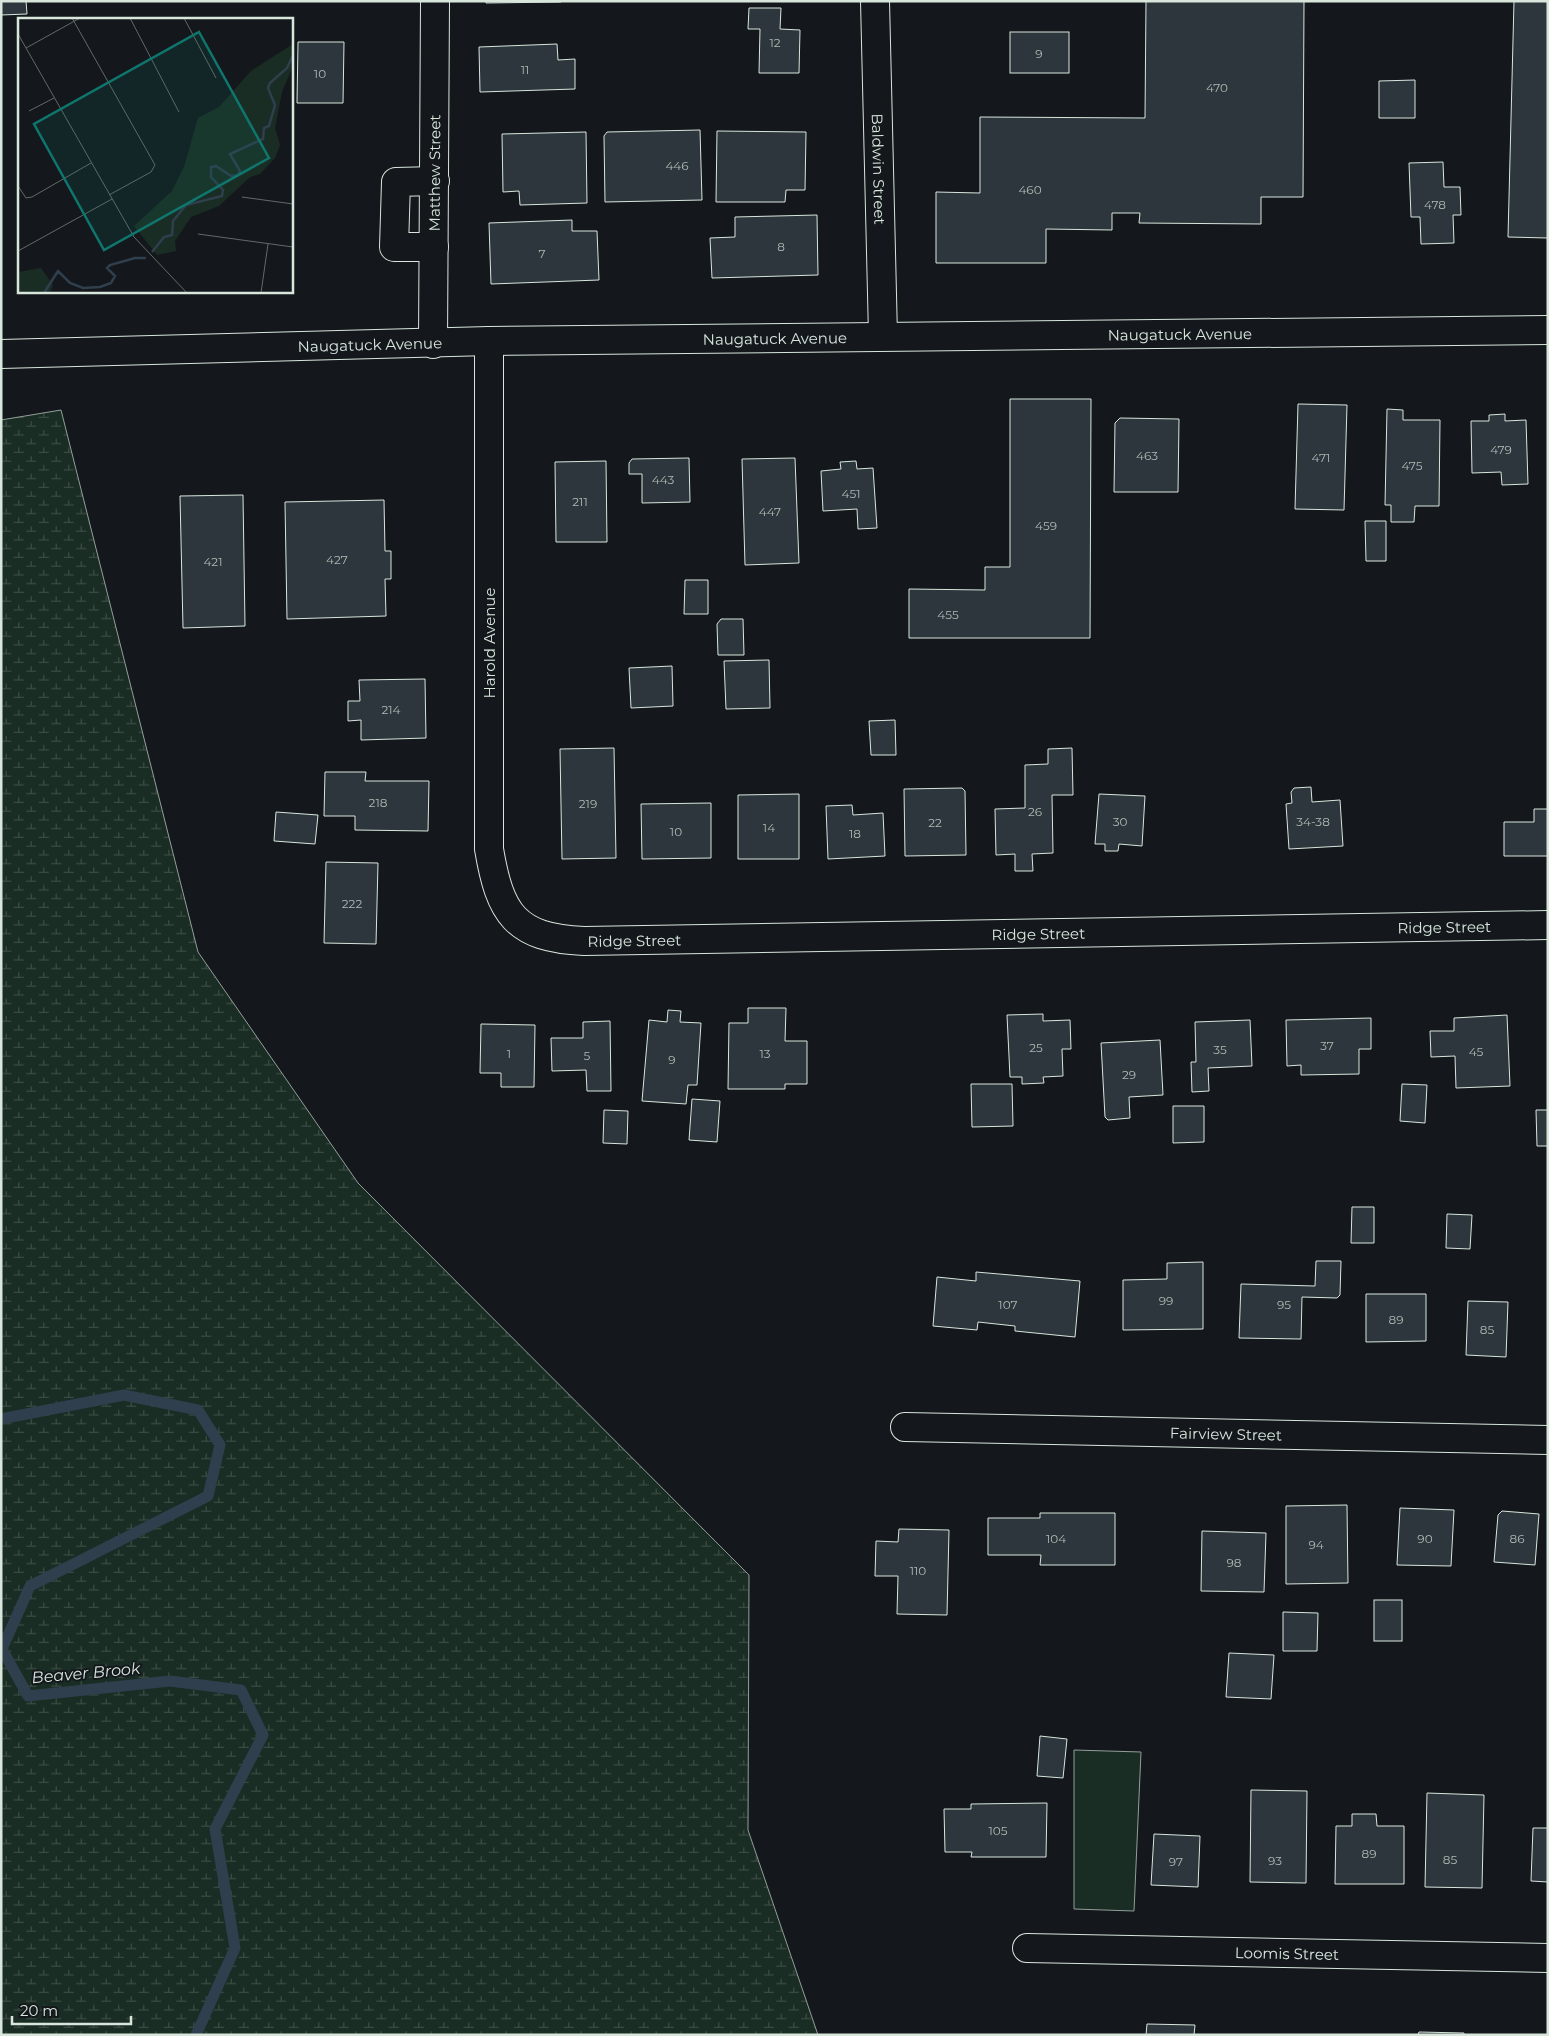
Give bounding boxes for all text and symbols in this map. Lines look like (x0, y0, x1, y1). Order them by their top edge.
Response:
inset map (18, 18, 292, 292)
house number: 12 (769, 35, 781, 50)
house number: 9 (1035, 46, 1043, 61)
house number: 11 (521, 62, 529, 77)
house number: 10 (314, 66, 326, 81)
house number: 470 (1206, 80, 1228, 95)
street label: Baldwin Street (868, 113, 890, 225)
street label: Matthew Street (424, 115, 444, 231)
house number: 446 (665, 158, 689, 173)
house number: 460 (1018, 182, 1042, 197)
house number: 478 (1424, 197, 1446, 212)
house number: 8 (777, 239, 785, 254)
house number: 7 (538, 246, 546, 261)
street label: Naugatuck Avenue (1107, 324, 1252, 344)
street label: Naugatuck Avenue (703, 328, 847, 348)
street label: Naugatuck Avenue (297, 333, 442, 356)
house number: 479 (1490, 442, 1512, 457)
house number: 463 (1136, 448, 1158, 463)
house number: 471 (1312, 450, 1330, 465)
house number: 475 (1402, 458, 1423, 473)
house number: 443 (652, 472, 674, 487)
house number: 451 (841, 486, 861, 501)
house number: 211 (572, 494, 588, 509)
house number: 447 (759, 504, 781, 519)
house number: 459 (1035, 518, 1057, 533)
house number: 427 (326, 552, 348, 567)
house number: 421 (203, 554, 223, 569)
street label: Harold Avenue (480, 587, 499, 699)
house number: 455 (937, 607, 959, 622)
house number: 214 (381, 702, 401, 717)
house number: 218 (369, 795, 388, 810)
house number: 219 (579, 796, 597, 811)
house number: 26 (1028, 804, 1042, 819)
house number: 30 (1113, 814, 1127, 829)
house number: 34-38 (1296, 814, 1330, 829)
house number: 22 (928, 815, 942, 830)
house number: 14 (763, 820, 775, 835)
house number: 10 (670, 824, 682, 839)
house number: 18 (849, 826, 861, 841)
house number: 222 (342, 896, 362, 911)
street label: Ridge Street (1397, 916, 1491, 937)
street label: Ridge Street (991, 923, 1085, 944)
street label: Ridge Street (587, 930, 681, 950)
house number: 37 (1320, 1038, 1334, 1053)
house number: 25 (1029, 1040, 1043, 1055)
house number: 35 (1213, 1042, 1227, 1057)
house number: 45 (1469, 1044, 1484, 1059)
house number: 1 (507, 1046, 511, 1061)
house number: 13 (759, 1046, 771, 1061)
house number: 5 (584, 1048, 591, 1063)
house number: 9 (668, 1052, 676, 1067)
house number: 29 (1122, 1067, 1136, 1082)
house number: 99 (1159, 1293, 1173, 1308)
house number: 107 (998, 1297, 1018, 1312)
house number: 95 (1277, 1297, 1291, 1312)
house number: 89 (1389, 1312, 1403, 1327)
house number: 85 (1480, 1322, 1494, 1337)
street label: Fairview Street (1170, 1423, 1282, 1444)
house number: 104 (1046, 1531, 1066, 1546)
house number: 90 (1417, 1531, 1433, 1546)
house number: 86 (1510, 1531, 1524, 1546)
house number: 94 (1308, 1537, 1324, 1552)
house number: 98 (1227, 1555, 1242, 1570)
house number: 110 (910, 1563, 926, 1578)
water label: Beaver Brook (31, 1659, 143, 1687)
house number: 105 (988, 1823, 1008, 1838)
house number: 89 (1362, 1846, 1376, 1861)
house number: 85 (1443, 1852, 1457, 1867)
house number: 93 (1268, 1853, 1282, 1868)
house number: 97 (1169, 1854, 1183, 1869)
street label: Loomis Street (1235, 1942, 1339, 1963)
scale bar (12, 1994, 131, 2026)
text: 20 m (20, 2001, 58, 2020)

